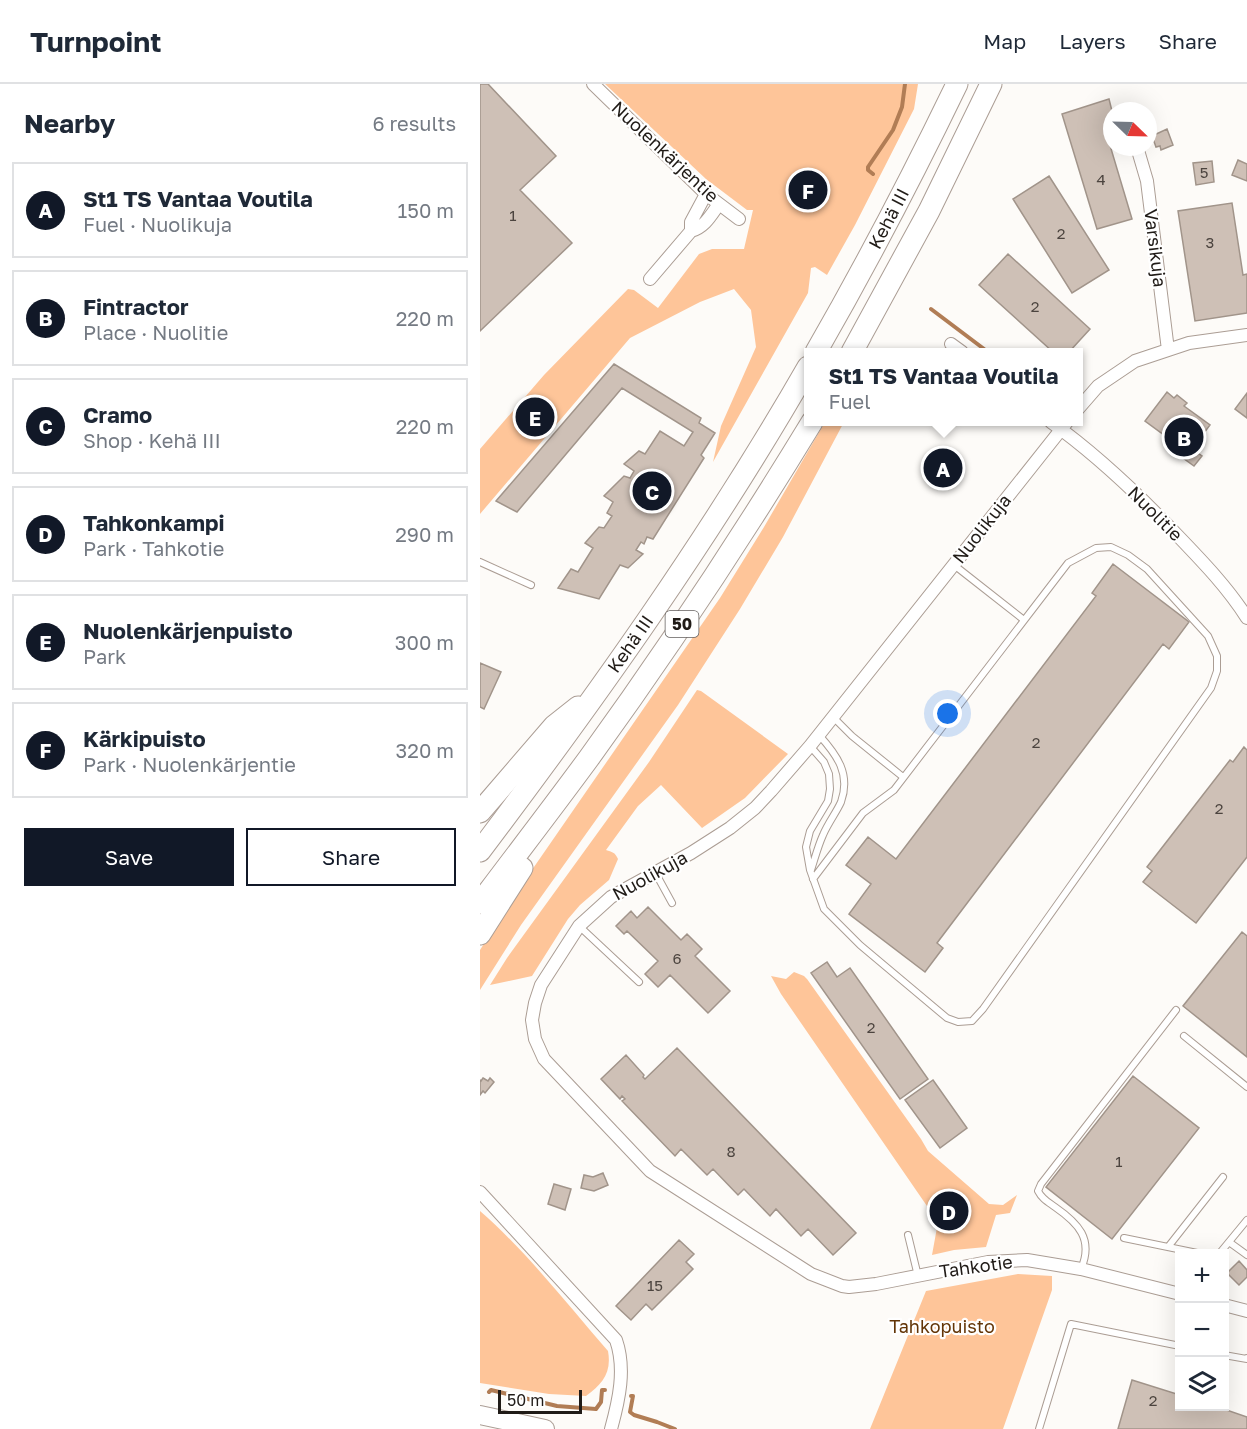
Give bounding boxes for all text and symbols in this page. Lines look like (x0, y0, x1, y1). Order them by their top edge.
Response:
text: Turnpoint (30, 25, 161, 58)
text: Map (983, 28, 1026, 54)
text: Layers (1059, 28, 1126, 54)
text: Share (1159, 28, 1217, 54)
street label: Nuolenkärjentie (608, 96, 724, 206)
north arrow (1103, 102, 1157, 156)
text: Nearby (24, 108, 115, 139)
text: 6 results (372, 111, 456, 135)
house number: 5 (1200, 163, 1208, 181)
pin: F (788, 168, 828, 212)
house number: 4 (1096, 170, 1106, 188)
street label: Kehä III (863, 184, 913, 252)
text: St1 TS Vantaa Voutila (83, 185, 313, 212)
text: A (38, 198, 53, 222)
text: 150 m (398, 198, 454, 222)
house number: 1 (509, 206, 517, 224)
street label: Varsikuja (1140, 208, 1172, 288)
text: Fuel · Nuolikuja (83, 212, 232, 236)
house number: 2 (1057, 224, 1065, 242)
house number: 3 (1206, 233, 1214, 251)
text: Fintractor (83, 293, 188, 320)
house number: 2 (1031, 297, 1039, 315)
text: B (38, 306, 53, 330)
text: 220 m (396, 306, 454, 330)
text: Place · Nuolitie (83, 320, 228, 344)
popup (804, 348, 1083, 426)
text: St1 TS Vantaa Voutila (829, 362, 1058, 389)
text: Fuel (829, 389, 871, 413)
pin: E (516, 394, 554, 440)
text: Cramo (83, 401, 152, 428)
text: C (38, 414, 53, 438)
text: 220 m (396, 414, 454, 438)
pin: B (1164, 414, 1204, 460)
text: Shop · Kehä III (83, 428, 221, 452)
pin: A (924, 446, 962, 490)
pin: C (632, 468, 672, 514)
street label: Nuolitie (1124, 481, 1188, 545)
street label: Nuolikuja (947, 489, 1015, 567)
text: Tahkonkampi (83, 509, 225, 536)
text: D (38, 522, 53, 546)
text: 290 m (395, 522, 454, 546)
text: Park · Tahkotie (83, 536, 224, 560)
street label: Kehä III (602, 611, 658, 677)
road number: 50 (666, 611, 698, 637)
text: Nuolenkärjenpuisto (83, 617, 293, 644)
text: E (39, 630, 52, 654)
text: 300 m (395, 630, 454, 654)
text: Park (83, 644, 126, 668)
your location (933, 699, 962, 728)
text: Kärkipuisto (83, 725, 206, 752)
house number: 2 (1032, 733, 1040, 751)
text: F (40, 738, 51, 762)
text: 320 m (396, 738, 454, 762)
text: Park · Nuolenkärjentie (83, 752, 296, 776)
house number: 2 (1215, 799, 1223, 817)
button: Save (24, 828, 234, 886)
button: Share (246, 828, 456, 886)
street label: Nuolikuja (608, 846, 691, 905)
house number: 6 (672, 949, 682, 967)
house number: 2 (867, 1018, 875, 1036)
house number: 8 (726, 1142, 736, 1160)
house number: 1 (1115, 1152, 1123, 1170)
pin: D (930, 1188, 968, 1234)
map controls (1175, 1249, 1229, 1411)
button: + (1175, 1249, 1229, 1303)
street label: Tahkotie (938, 1250, 1014, 1282)
house number: 15 (647, 1276, 663, 1294)
button: − (1175, 1303, 1229, 1357)
park label: Tahkopuisto (889, 1315, 995, 1337)
button: layers (1175, 1357, 1229, 1411)
scale bar (498, 1387, 582, 1414)
text: 50 m (507, 1390, 544, 1410)
house number: 2 (1149, 1391, 1157, 1409)

